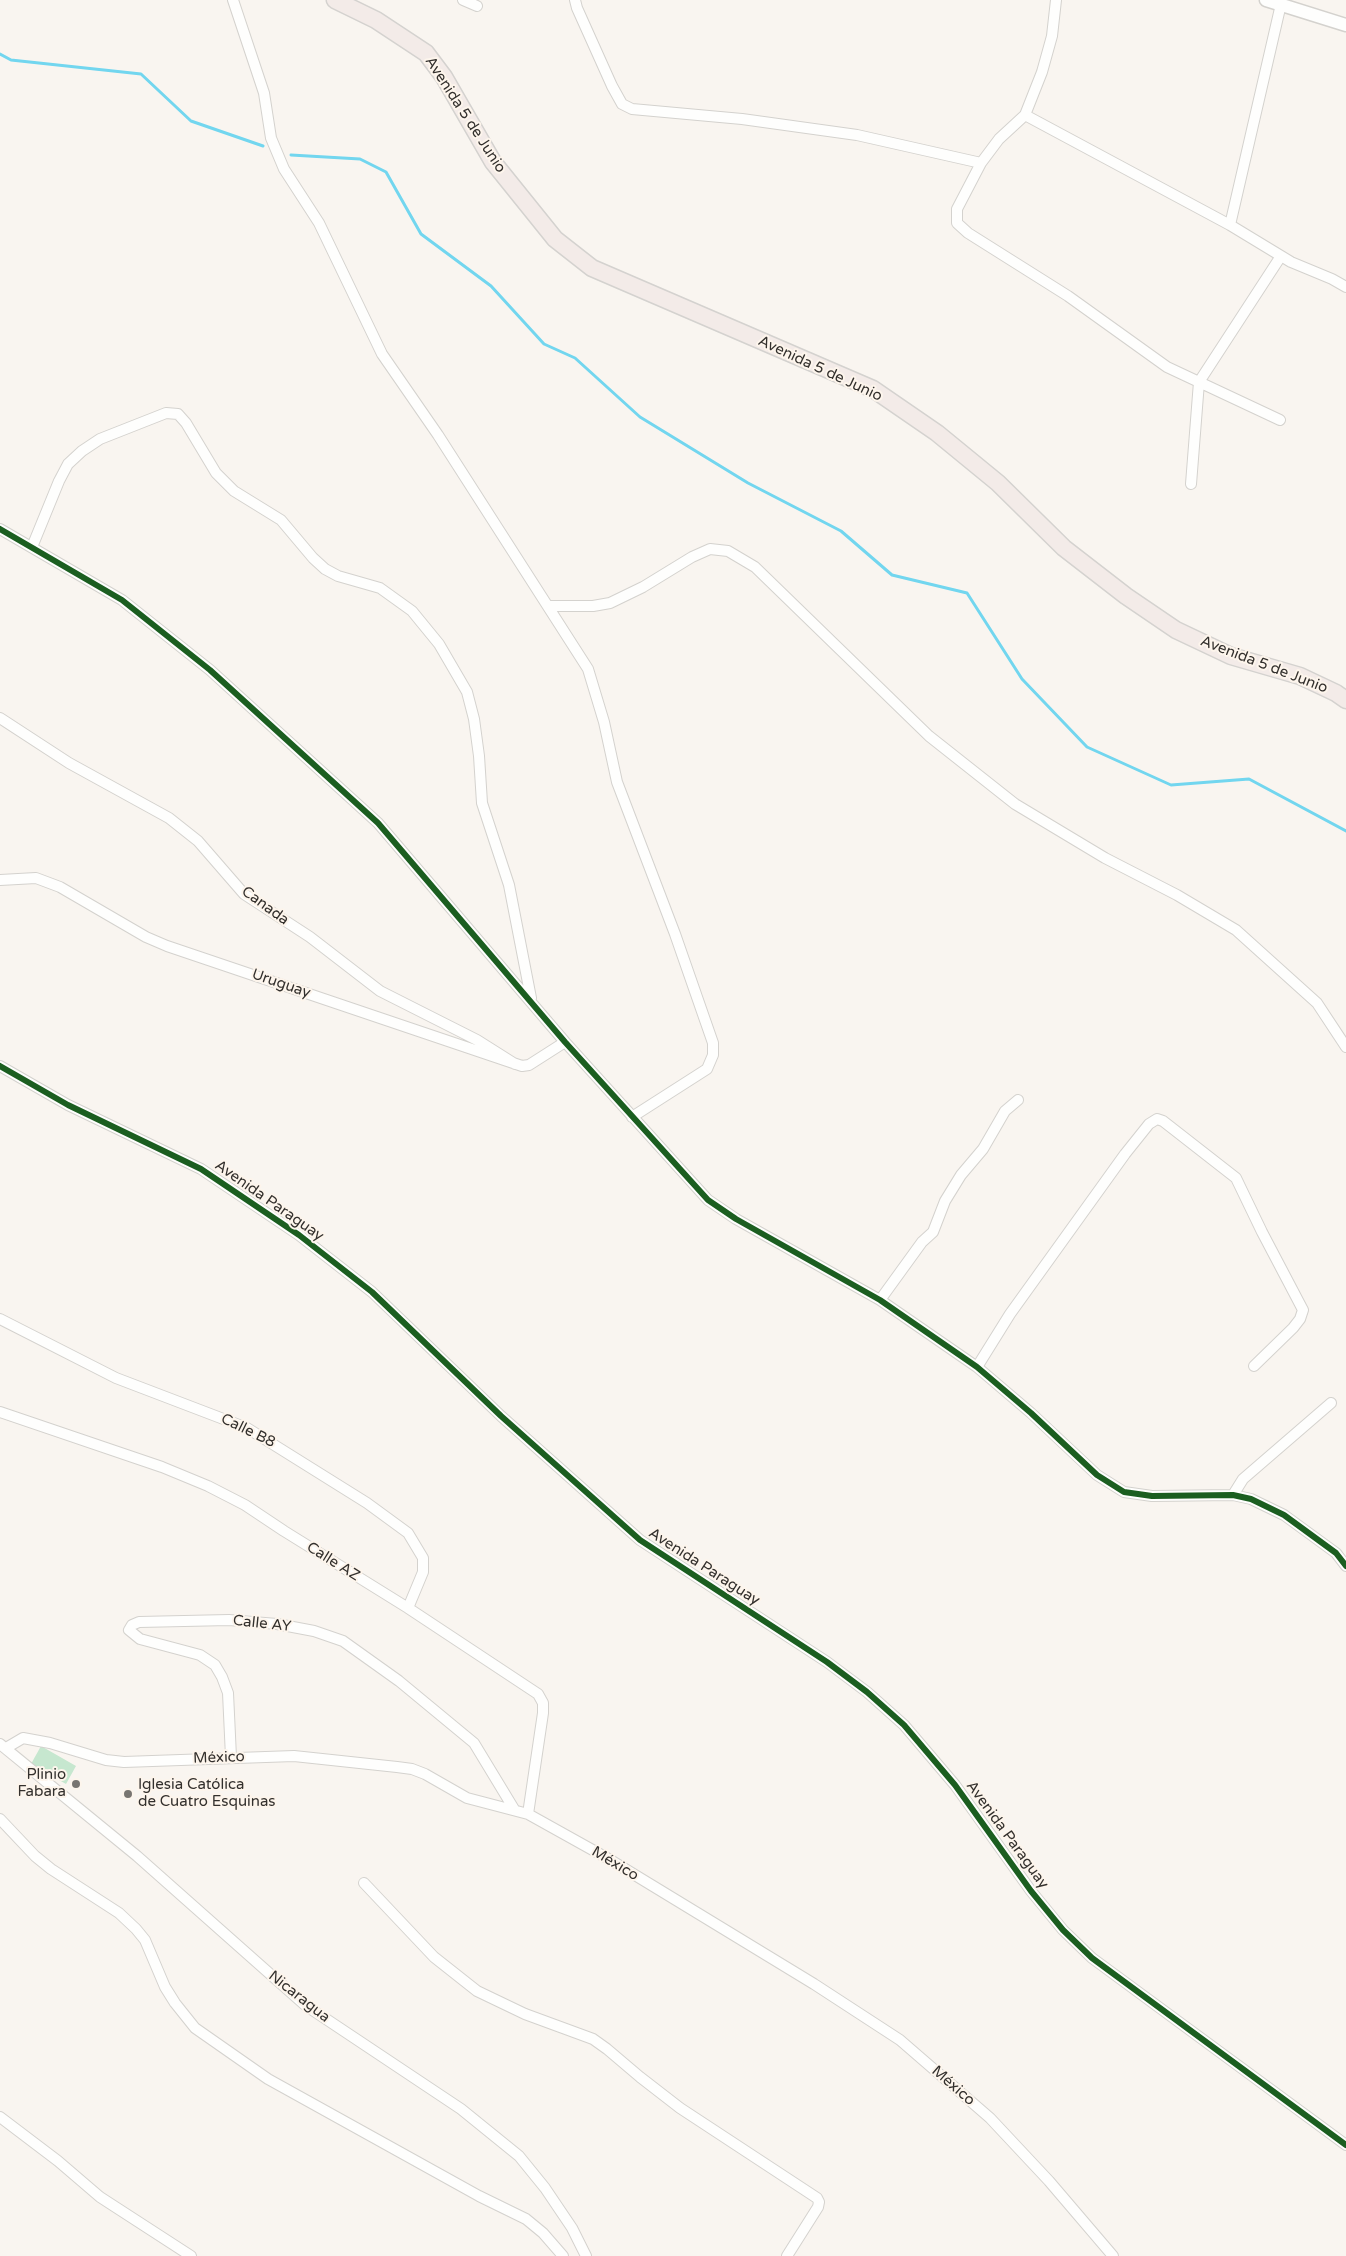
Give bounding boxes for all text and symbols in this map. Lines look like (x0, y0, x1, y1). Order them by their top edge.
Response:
street label: Avenida 5 de Junio (421, 54, 509, 176)
street label: Avenida 5 de Junio (755, 332, 885, 406)
street label: Avenida 5 de Junio (1198, 632, 1330, 698)
street label: Canada (238, 883, 292, 929)
street label: Uruguay (249, 966, 313, 1002)
street label: Avenida Paraguay (211, 1157, 327, 1245)
street label: Calle B8 (218, 1410, 278, 1452)
street label: Avenida Paraguay (645, 1524, 763, 1610)
street label: Calle AZ (303, 1539, 363, 1585)
street label: Calle AY (232, 1612, 292, 1636)
street label: México (193, 1748, 245, 1768)
place label: Plinio Fabara (18, 1766, 66, 1801)
place label: Iglesia Católica de Cuatro Esquinas (138, 1776, 276, 1811)
marker: Plinio Fabara (70, 1778, 82, 1790)
street label: Avenida Paraguay (962, 1778, 1052, 1892)
marker: Iglesia Católica de Cuatro Esquinas (122, 1788, 134, 1800)
street label: México (588, 1843, 642, 1885)
street label: Nicaragua (265, 1967, 333, 2027)
street label: México (928, 2062, 978, 2110)

